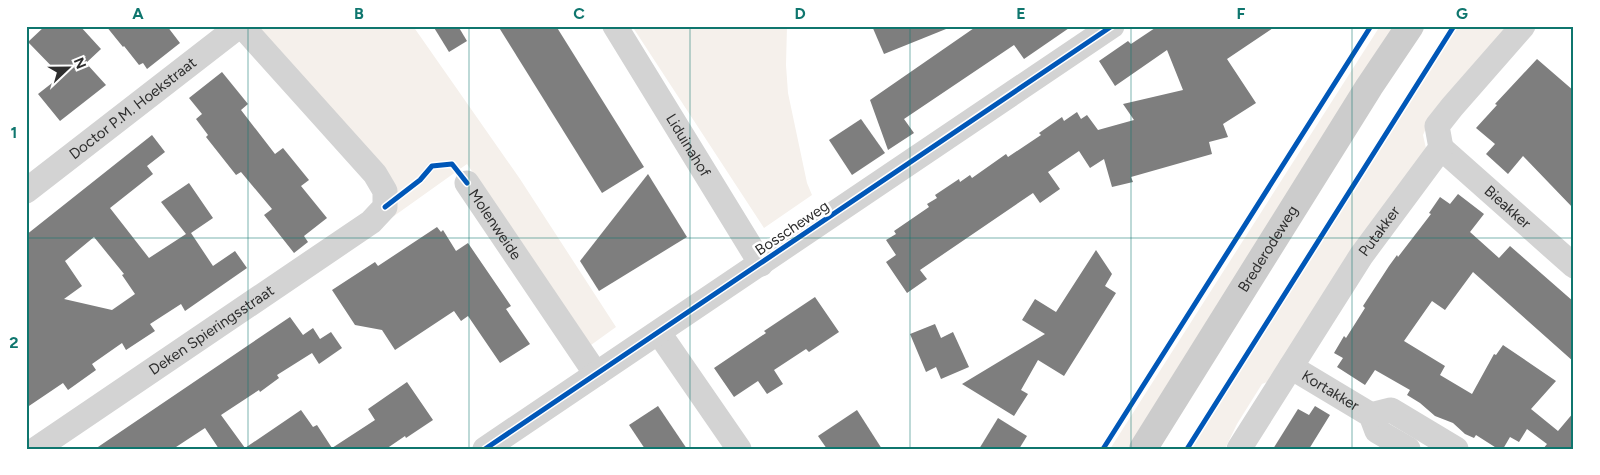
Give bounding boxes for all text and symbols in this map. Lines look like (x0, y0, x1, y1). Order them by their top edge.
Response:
text: A (132, 4, 144, 23)
text: B (354, 4, 364, 23)
text: C (573, 4, 585, 23)
text: D (794, 4, 806, 23)
text: E (1016, 4, 1026, 23)
text: F (1237, 4, 1246, 23)
text: G (1456, 4, 1468, 23)
north arrow (42, 42, 92, 92)
street label: Doctor P.M. Hoekstraat (66, 53, 200, 163)
text: N (70, 55, 89, 72)
street label: Liduinahof (662, 111, 715, 181)
text: 1 (11, 123, 17, 142)
street label: Bieakker (1481, 182, 1535, 232)
street label: Molenweide (465, 186, 525, 263)
street label: Bosscheweg (752, 197, 832, 259)
street label: Brederodeweg (1234, 202, 1302, 295)
street label: Putakker (1355, 203, 1404, 260)
street label: Deken Spieringsstraat (146, 281, 278, 379)
text: 2 (9, 333, 19, 352)
street label: Kortakker (1298, 367, 1362, 415)

